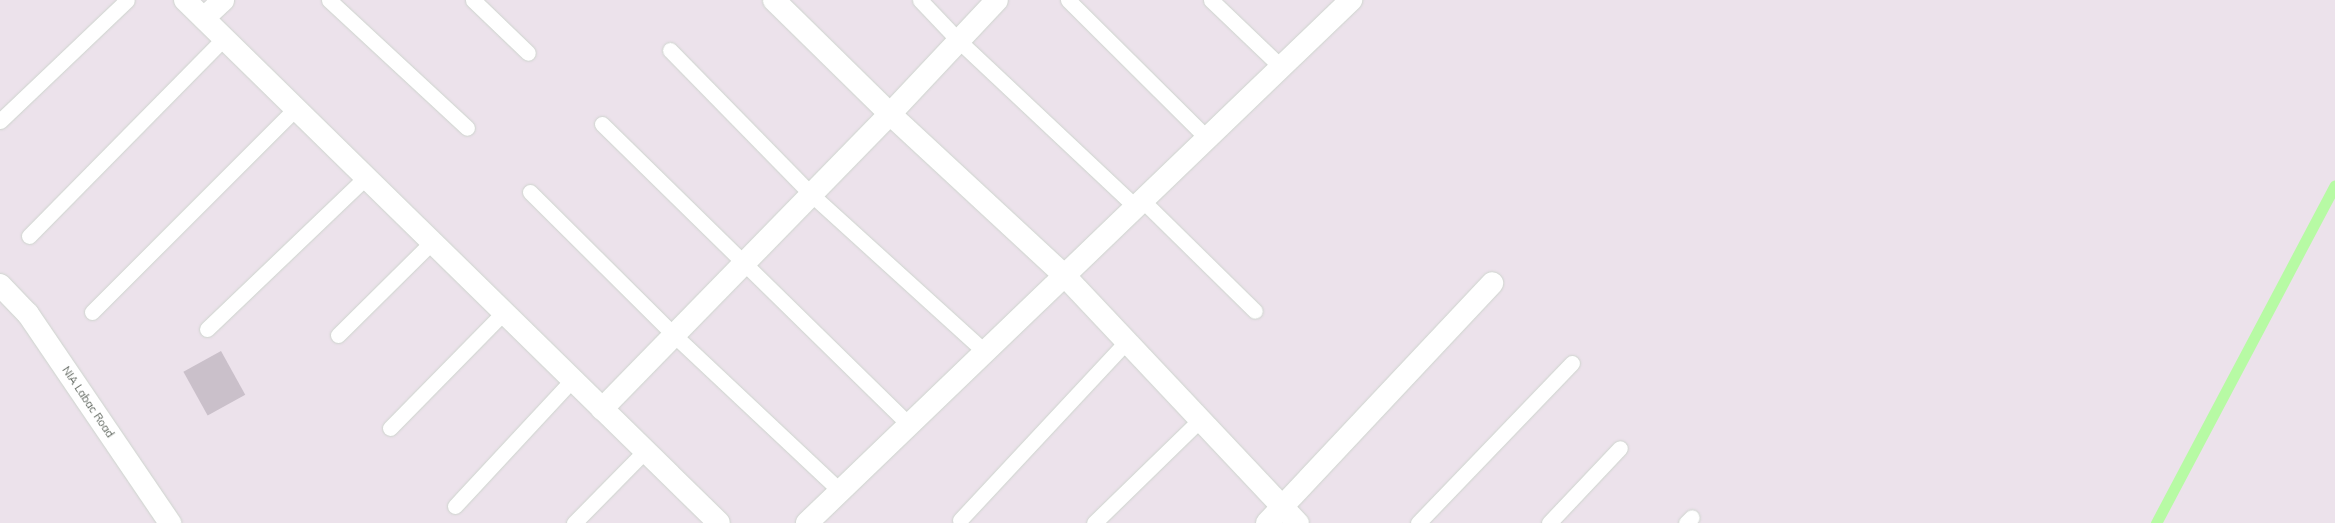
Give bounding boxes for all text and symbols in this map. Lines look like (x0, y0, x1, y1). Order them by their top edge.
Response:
street label: NIA Labac Road (59, 364, 117, 440)

